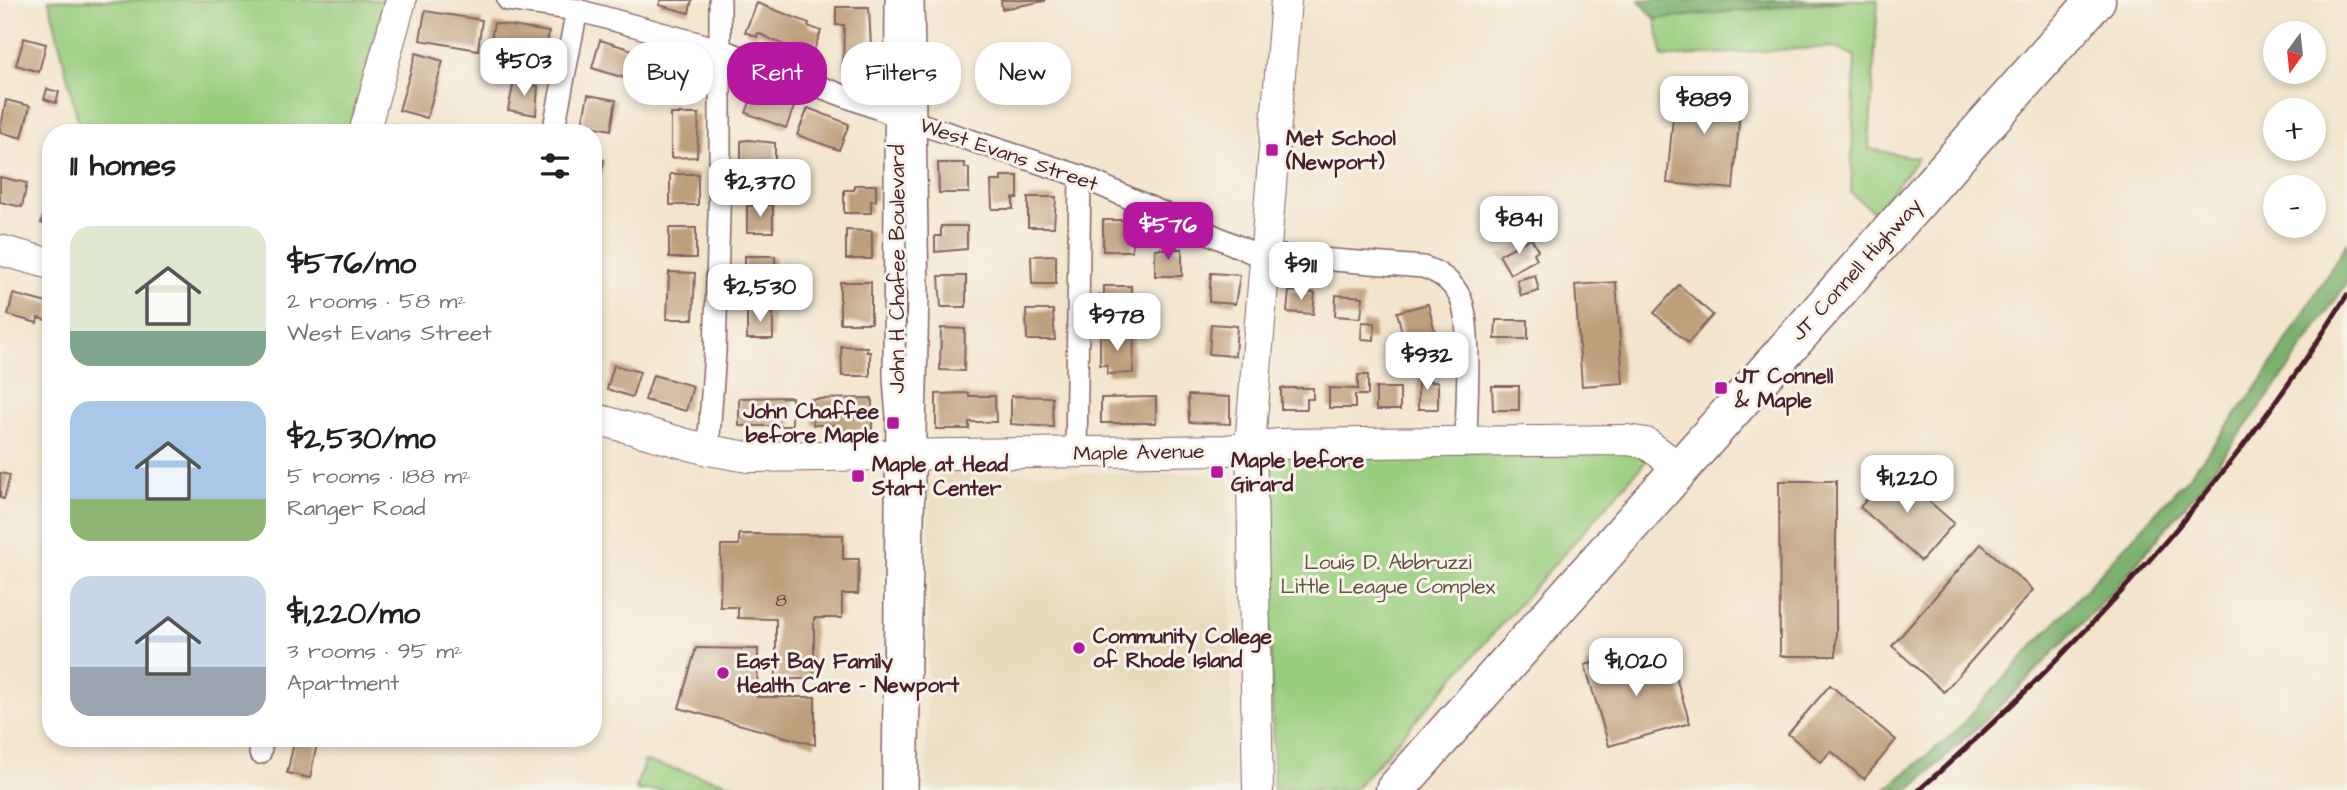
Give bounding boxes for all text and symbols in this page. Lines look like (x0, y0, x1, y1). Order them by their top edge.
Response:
north arrow (2263, 21, 2326, 84)
map controls (2263, 21, 2326, 238)
pin: $503 (483, 38, 565, 98)
chip: Buy (623, 42, 713, 105)
chip: Rent (727, 42, 827, 105)
chip: Filters (841, 42, 961, 105)
chip: New (975, 42, 1071, 105)
text: $503 (496, 45, 552, 77)
pin: $889 (1663, 76, 1745, 136)
text: $889 (1676, 83, 1732, 115)
button: + (2263, 98, 2326, 161)
street label: West Evans Street (916, 110, 1102, 199)
place label: Met School (Newport) (1285, 124, 1396, 178)
marker: Met School (Newport) (1264, 142, 1280, 158)
street label: John H Chafee Boulevard (883, 144, 912, 393)
text: 11 homes (70, 145, 176, 187)
icon: filters (536, 147, 574, 185)
pin: $2,370 (703, 160, 817, 219)
text: $2,370 (725, 166, 795, 198)
button: − (2263, 175, 2326, 238)
street label: JT Connell Highway (1784, 191, 1930, 348)
pin: $841 (1478, 196, 1560, 256)
pin: $576 (1127, 202, 1209, 262)
text: $841 (1496, 203, 1542, 235)
text: $576 (1139, 209, 1197, 241)
text: $576/mo (287, 243, 416, 285)
pin: $911 (1260, 243, 1342, 302)
text: $911 (1285, 249, 1317, 281)
icon: home (126, 254, 210, 338)
pin: $2,530 (703, 264, 817, 324)
text: $2,530 (724, 271, 796, 303)
text: 2 rooms · 58 m² (287, 285, 466, 317)
pin: $978 (1076, 294, 1158, 353)
text: $978 (1090, 300, 1144, 332)
text: West Evans Street (287, 317, 492, 349)
pin: $932 (1386, 332, 1468, 392)
text: $932 (1402, 339, 1452, 371)
place label: JT Connell & Maple (1734, 362, 1834, 416)
marker: JT Connell & Maple (1713, 380, 1729, 396)
place label: John Chaffee before Maple (742, 397, 880, 451)
marker: John Chaffee before Maple (885, 415, 901, 431)
text: $2,530/mo (287, 418, 436, 460)
icon: home (126, 429, 210, 513)
street label: Maple Avenue (1073, 437, 1205, 469)
place label: Maple before Girard (1231, 446, 1365, 499)
place label: Maple at Head Start Center (871, 450, 1008, 503)
pin: $1,220 (1850, 456, 1964, 515)
text: 5 rooms · 188 m² (287, 460, 471, 492)
text: $1,220 (1877, 462, 1937, 494)
marker: Maple before Girard (1209, 464, 1225, 480)
marker: Maple at Head Start Center (850, 468, 866, 484)
text: Ranger Road (287, 492, 426, 524)
park label: Louis D. Abbruzzi Little League Complex (1281, 548, 1496, 603)
house number: 8 (775, 588, 787, 613)
text: $1,220/mo (287, 593, 420, 635)
icon: home (126, 604, 210, 688)
place label: Community College of Rhode Island (1093, 622, 1273, 675)
text: 3 rooms · 95 m² (287, 635, 463, 667)
pin: $1,020 (1579, 638, 1693, 698)
marker: Community College of Rhode Island (1071, 640, 1087, 656)
text: $1,020 (1605, 645, 1667, 677)
place label: East Bay Family Health Care - Newport (737, 647, 960, 701)
marker: East Bay Family Health Care - Newport (715, 665, 731, 681)
text: Apartment (287, 667, 399, 699)

